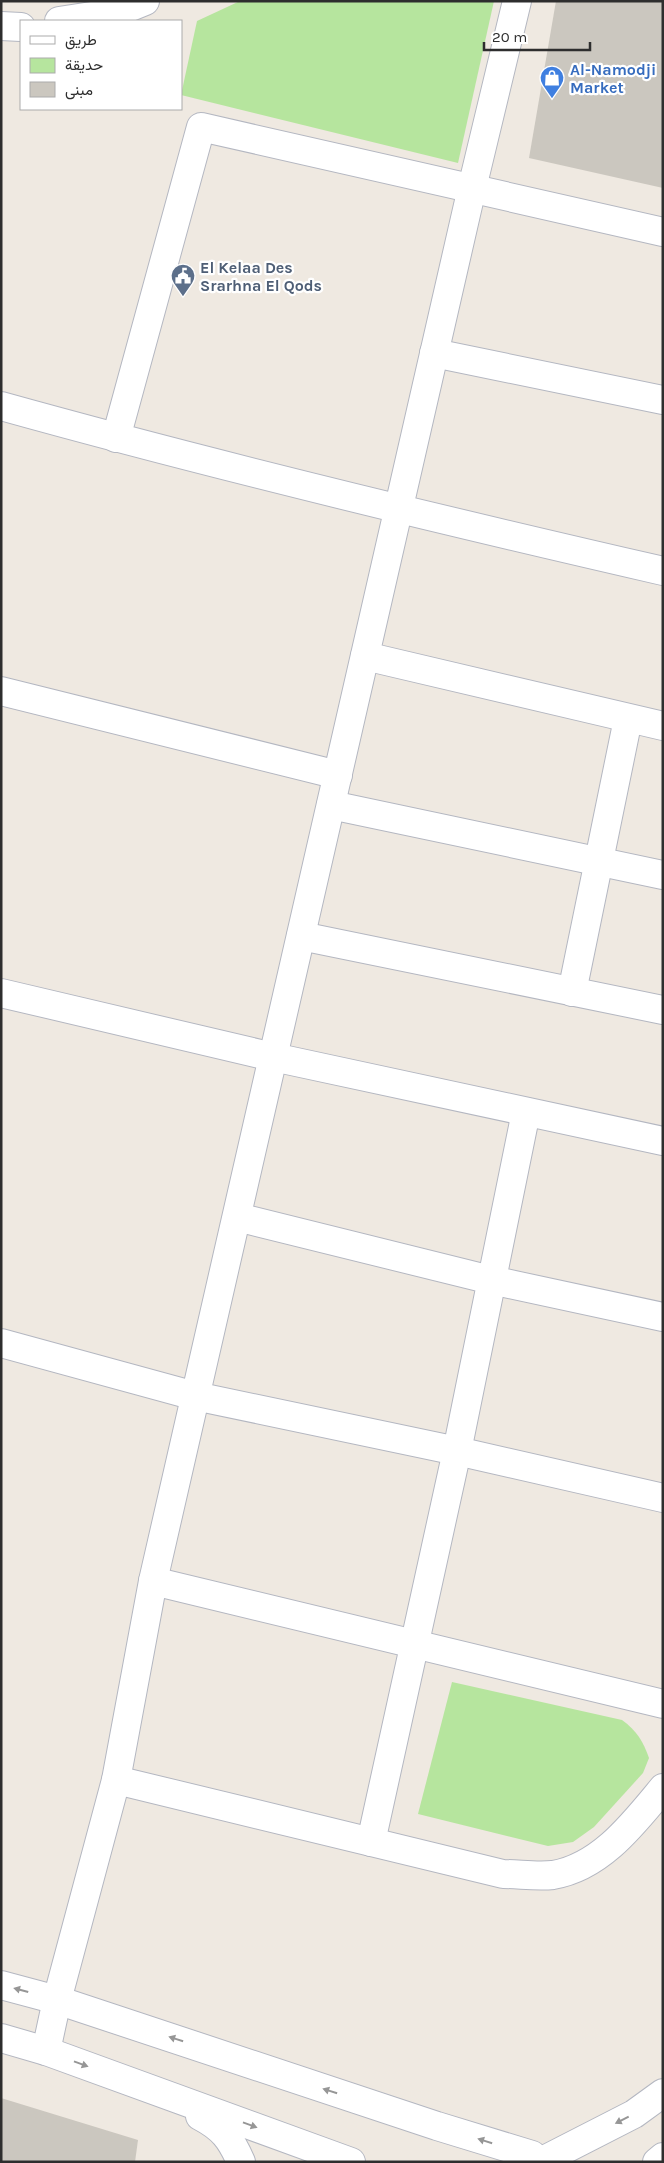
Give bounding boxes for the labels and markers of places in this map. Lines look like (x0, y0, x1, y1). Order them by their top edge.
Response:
place label: Al-Namodji Market (570, 60, 656, 97)
shop icon: Al-Namodji Market (539, 65, 565, 99)
place label: El Kelaa Des Srarhna El Qods (200, 258, 322, 295)
public building icon: El Kelaa Des Srarhna El Qods (170, 263, 196, 297)

